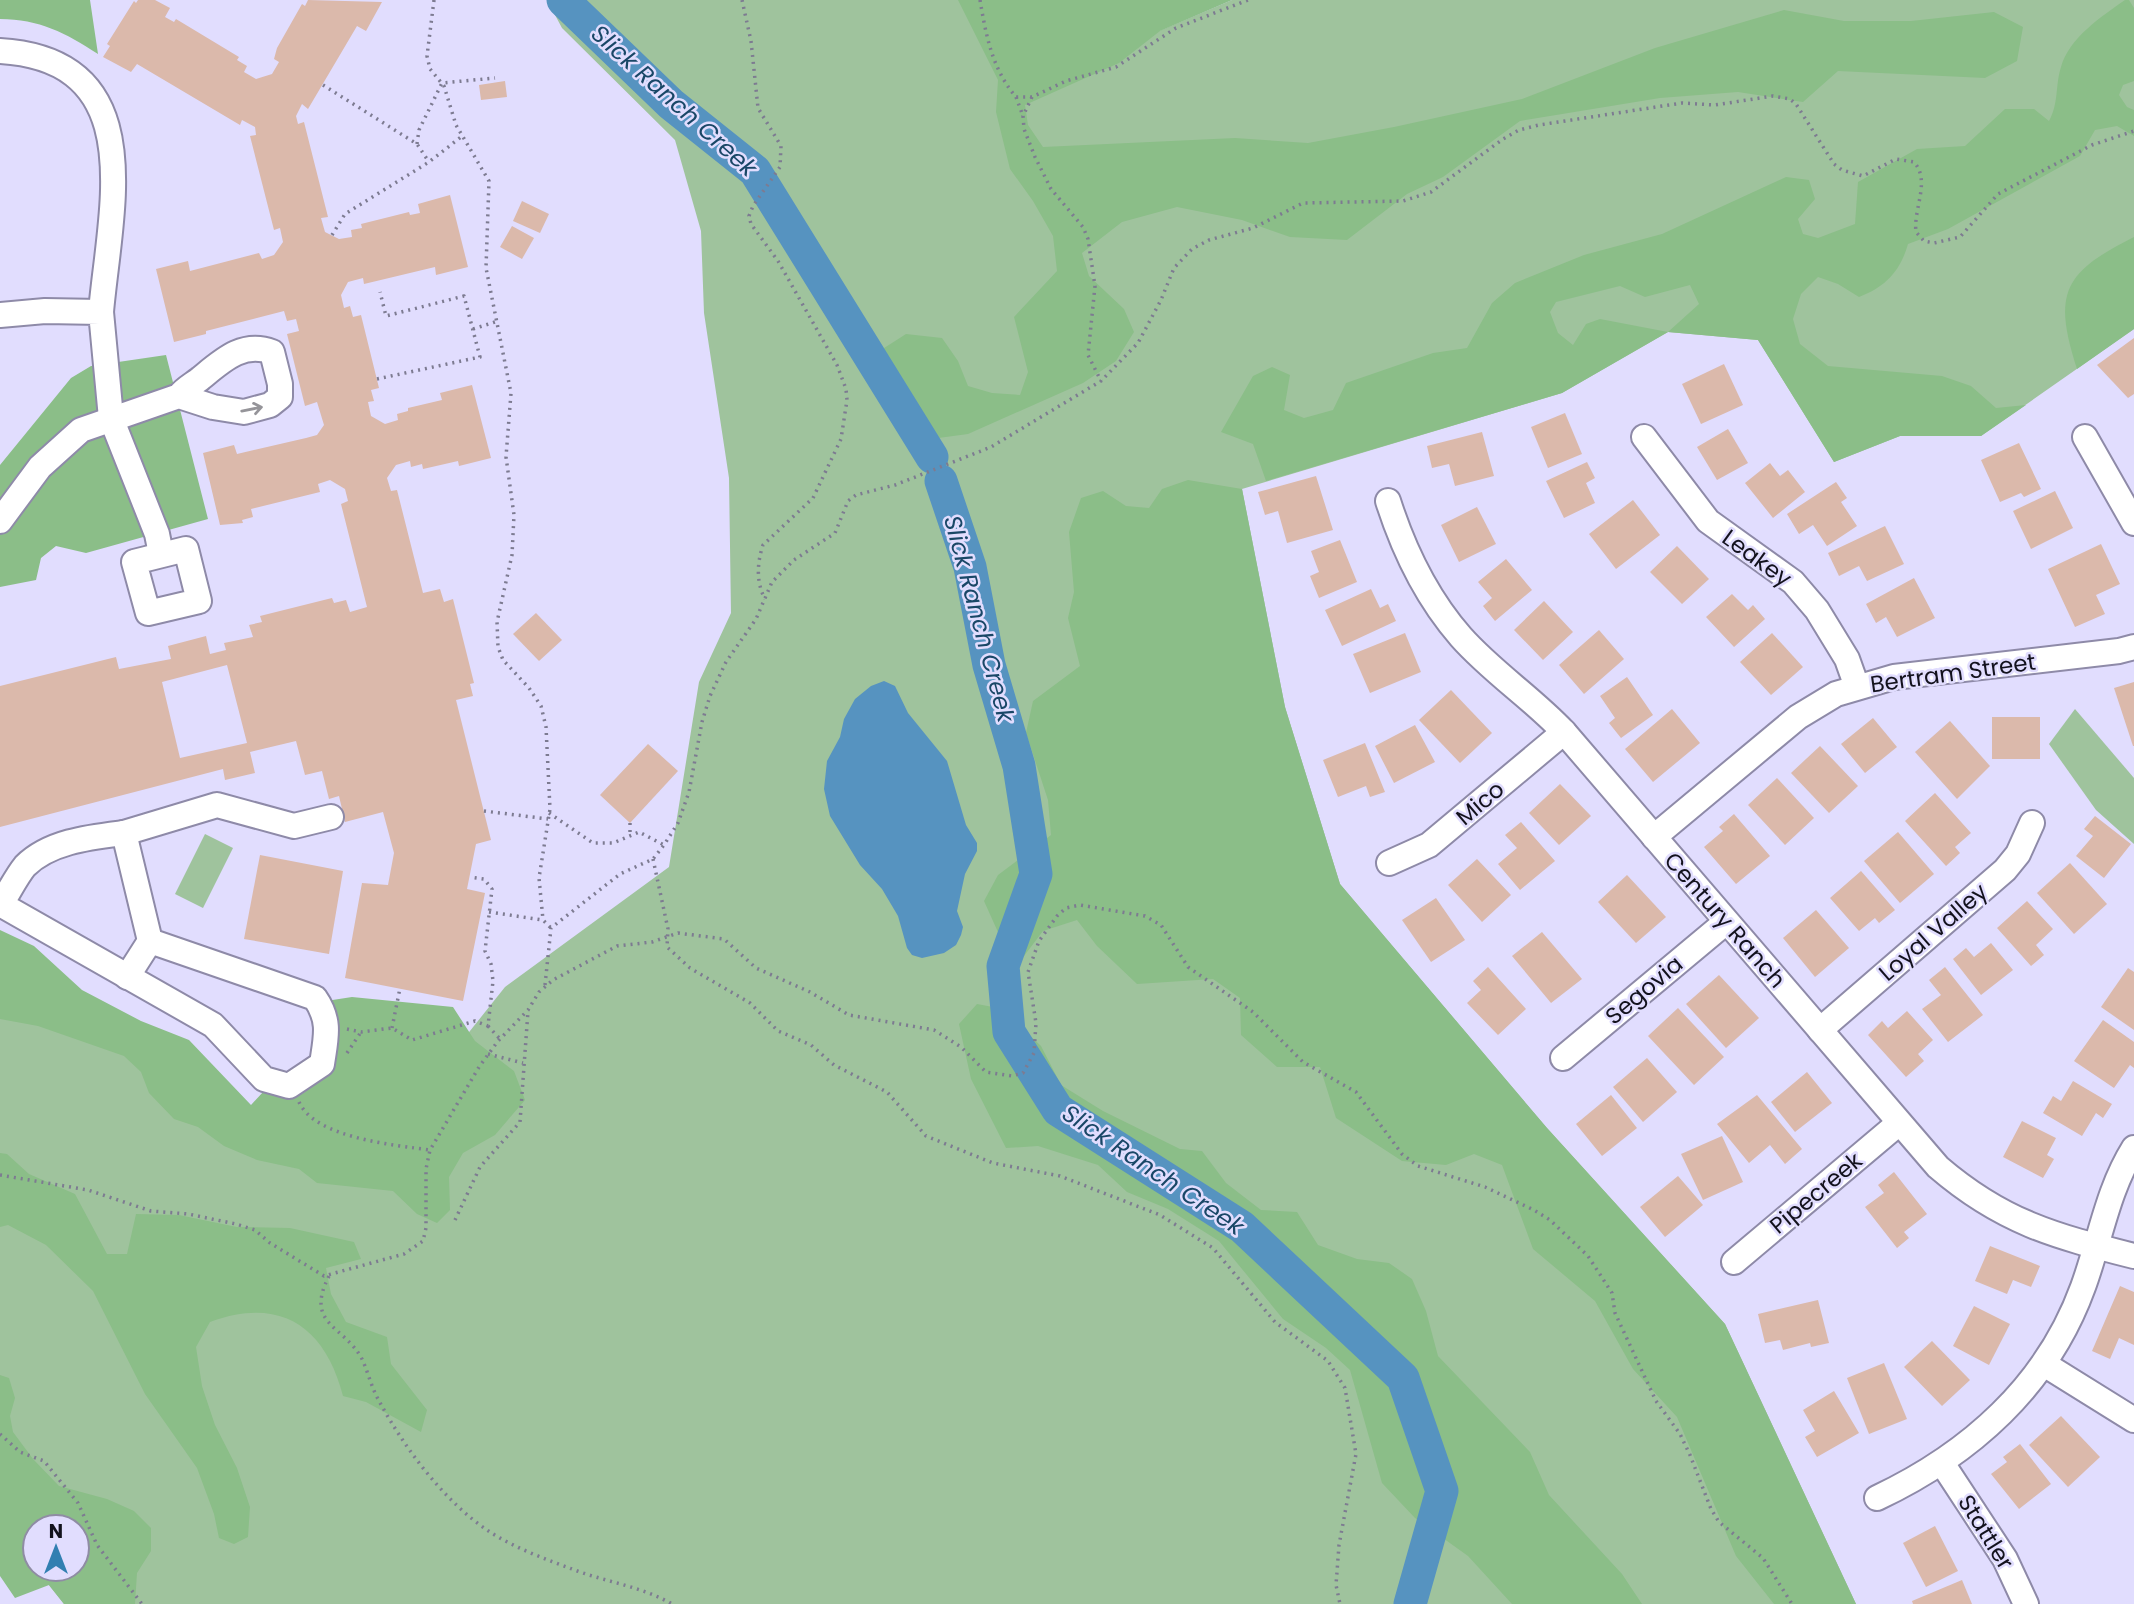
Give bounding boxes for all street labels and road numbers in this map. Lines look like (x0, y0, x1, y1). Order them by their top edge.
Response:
street label: Leakey (1716, 522, 1798, 594)
street label: Bertram Street (1868, 646, 2038, 700)
street label: Mico (1449, 773, 1511, 833)
street label: Century Ranch (1657, 845, 1793, 995)
street label: Loyal Valley (1872, 876, 1994, 988)
street label: Segovia (1598, 948, 1690, 1032)
street label: Pipecreek (1763, 1145, 1869, 1241)
street label: Stattler (1951, 1488, 2021, 1576)

